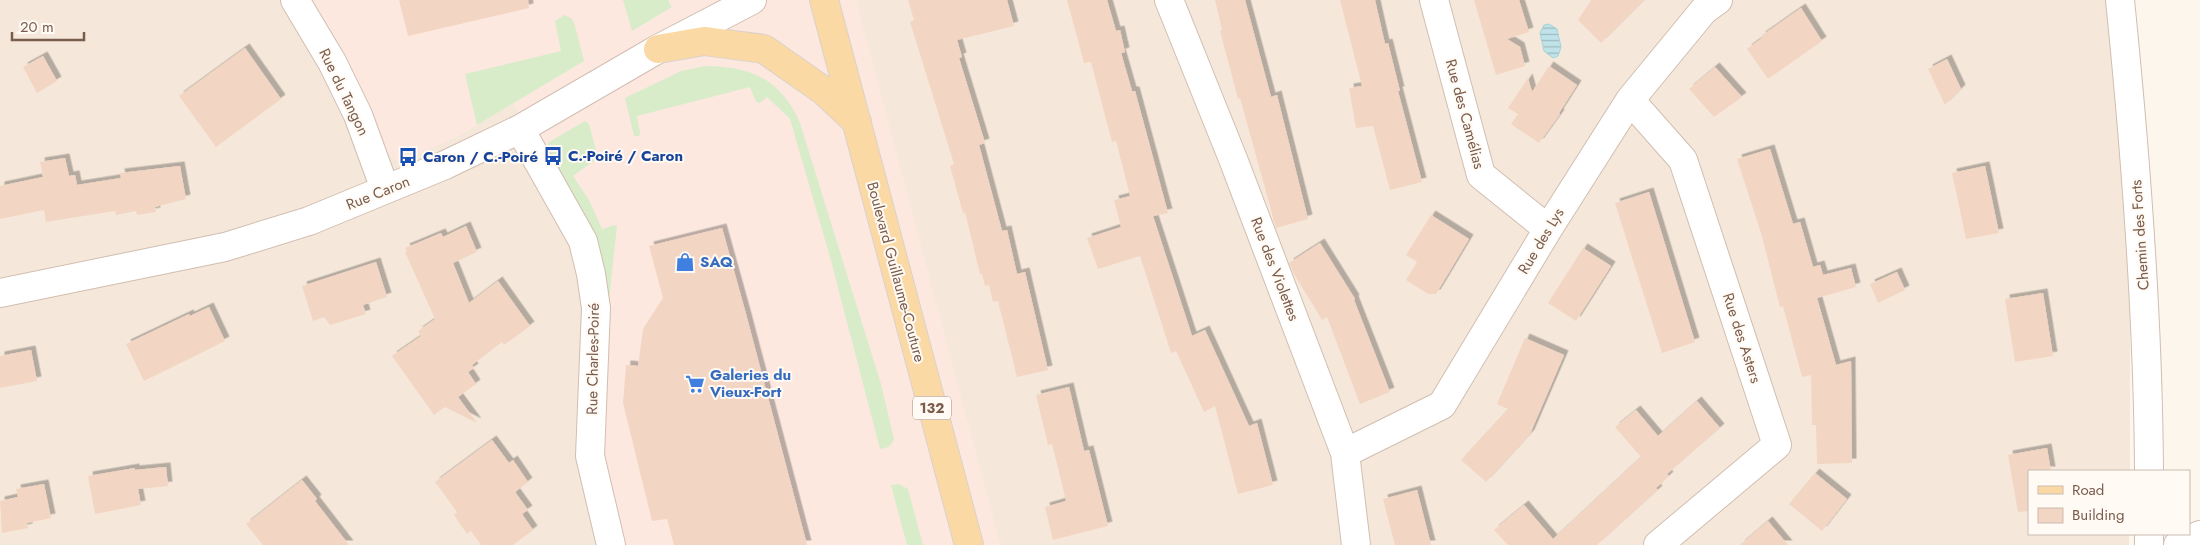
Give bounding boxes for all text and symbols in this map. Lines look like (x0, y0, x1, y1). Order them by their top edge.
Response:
scale bar (12, 10, 85, 42)
text: 20 m (20, 16, 54, 38)
street label: Rue du Tangon (313, 45, 375, 139)
street label: Rue des Camélias (1440, 57, 1490, 171)
bus stop icon: C.-Poiré / Caron (542, 145, 564, 167)
place label: C.-Poiré / Caron (568, 145, 683, 167)
bus stop icon: Caron / C.-Poiré (397, 146, 419, 168)
place label: Caron / C.-Poiré (423, 146, 538, 168)
street label: Rue Caron (343, 170, 413, 216)
street label: Boulevard Guillaume-Couture (861, 179, 931, 365)
street label: Chemin des Forts (2125, 179, 2155, 291)
street label: Rue des Lys (1513, 204, 1569, 278)
street label: Rue des Violettes (1245, 214, 1305, 324)
shop icon: SAQ (674, 251, 696, 273)
place label: SAQ (700, 251, 734, 273)
street label: Rue des Asters (1717, 290, 1767, 386)
street label: Rue Charles-Poiré (581, 303, 605, 415)
place label: Galeries du Vieux-Fort (709, 364, 791, 403)
supermarket icon: Galeries du Vieux-Fort (684, 373, 706, 395)
road number: 132 (913, 396, 951, 419)
legend (2028, 470, 2190, 535)
text: Road (2072, 479, 2104, 501)
text: Building (2072, 504, 2124, 526)

